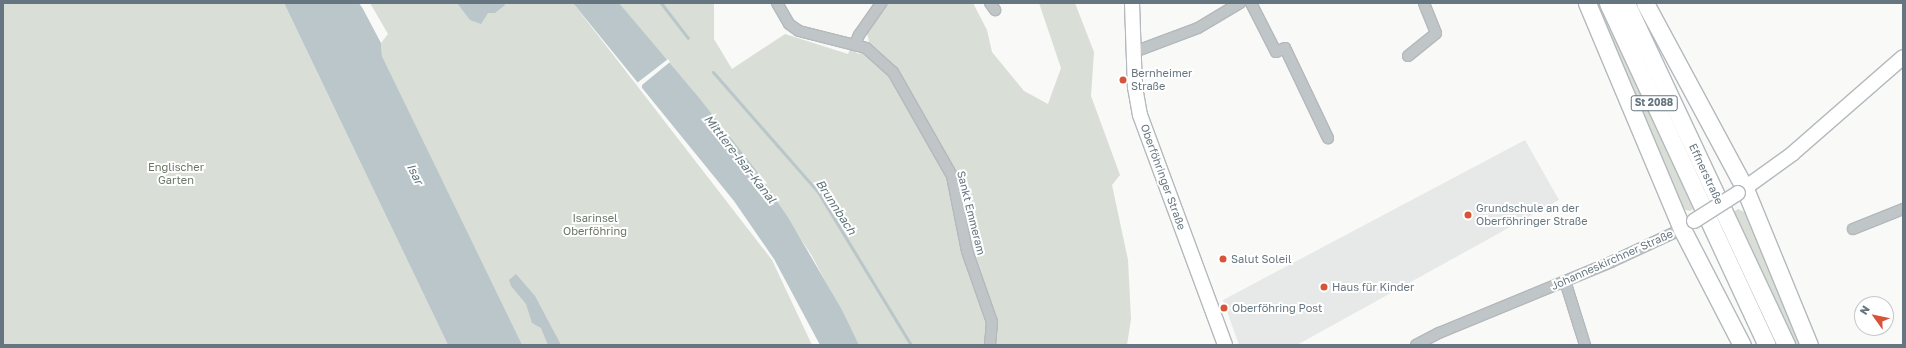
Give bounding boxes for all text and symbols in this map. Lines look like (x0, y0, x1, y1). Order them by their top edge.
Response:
place label: Bernheimer Straße (1131, 67, 1192, 93)
marker: Bernheimer Straße (1118, 75, 1128, 85)
road number: St 2088 (1630, 95, 1678, 111)
water label: Mittlere-Isar-Kanal (701, 112, 779, 206)
street label: Oberföhringer Straße (1138, 122, 1188, 232)
street label: Effnerstraße (1686, 141, 1726, 207)
park label: Englischer Garten (148, 161, 204, 187)
water label: Isar (404, 161, 426, 187)
street label: Sankt Emmeram (954, 170, 988, 256)
water label: Brunnbach (813, 177, 859, 237)
place label: Grundschule an der Oberföhringer Straße (1476, 202, 1588, 228)
marker: Grundschule an der Oberföhringer Straße (1463, 210, 1473, 220)
park label: Isarinsel Oberföhring (563, 212, 627, 238)
street label: Johanneskirchner Straße (1549, 227, 1675, 293)
place label: Salut Soleil (1231, 252, 1291, 266)
marker: Salut Soleil (1218, 254, 1228, 264)
place label: Haus für Kinder (1332, 280, 1414, 294)
marker: Haus für Kinder (1319, 282, 1329, 292)
north arrow (1854, 296, 1894, 336)
place label: Oberföhring Post (1232, 301, 1323, 315)
marker: Oberföhring Post (1219, 303, 1229, 313)
text: N (1857, 303, 1872, 317)

